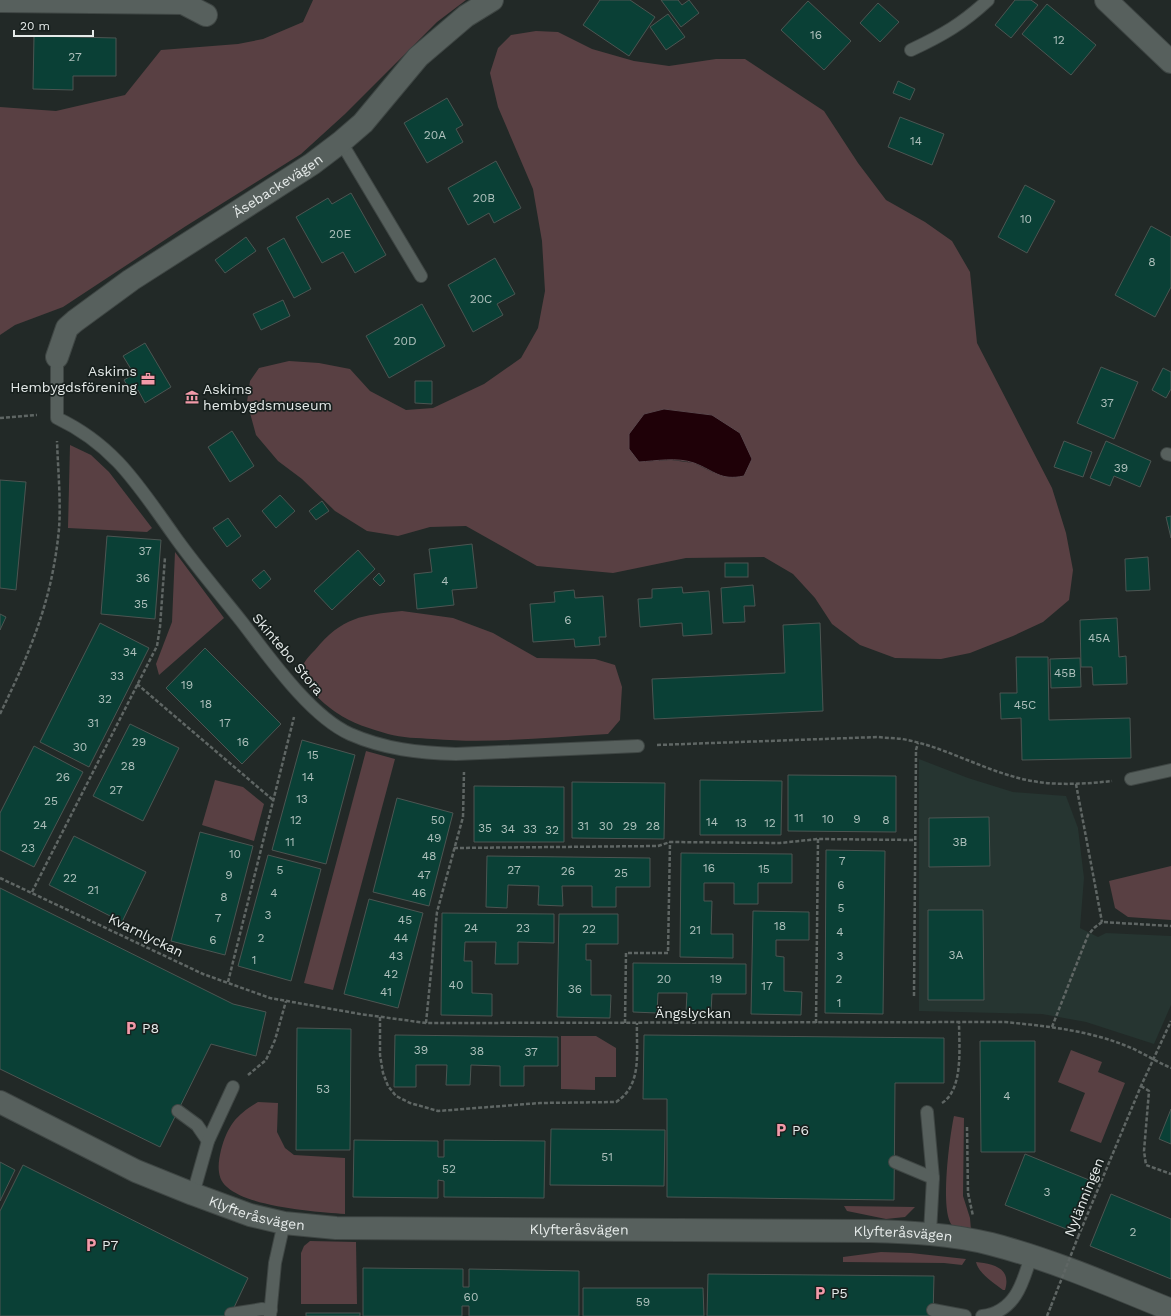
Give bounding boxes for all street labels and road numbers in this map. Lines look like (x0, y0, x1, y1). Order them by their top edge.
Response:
street label: Äsebackevägen (230, 151, 326, 221)
street label: Skintebo Stora (249, 610, 327, 698)
street label: Kvarnlyckan (106, 910, 186, 960)
street label: Ängslyckan (655, 1005, 731, 1021)
street label: Nylänningen (1061, 1155, 1107, 1239)
street label: Klyfteråsvägen (207, 1193, 306, 1233)
street label: Klyfteråsvägen (530, 1221, 629, 1238)
street label: Klyfteråsvägen (854, 1223, 953, 1245)

